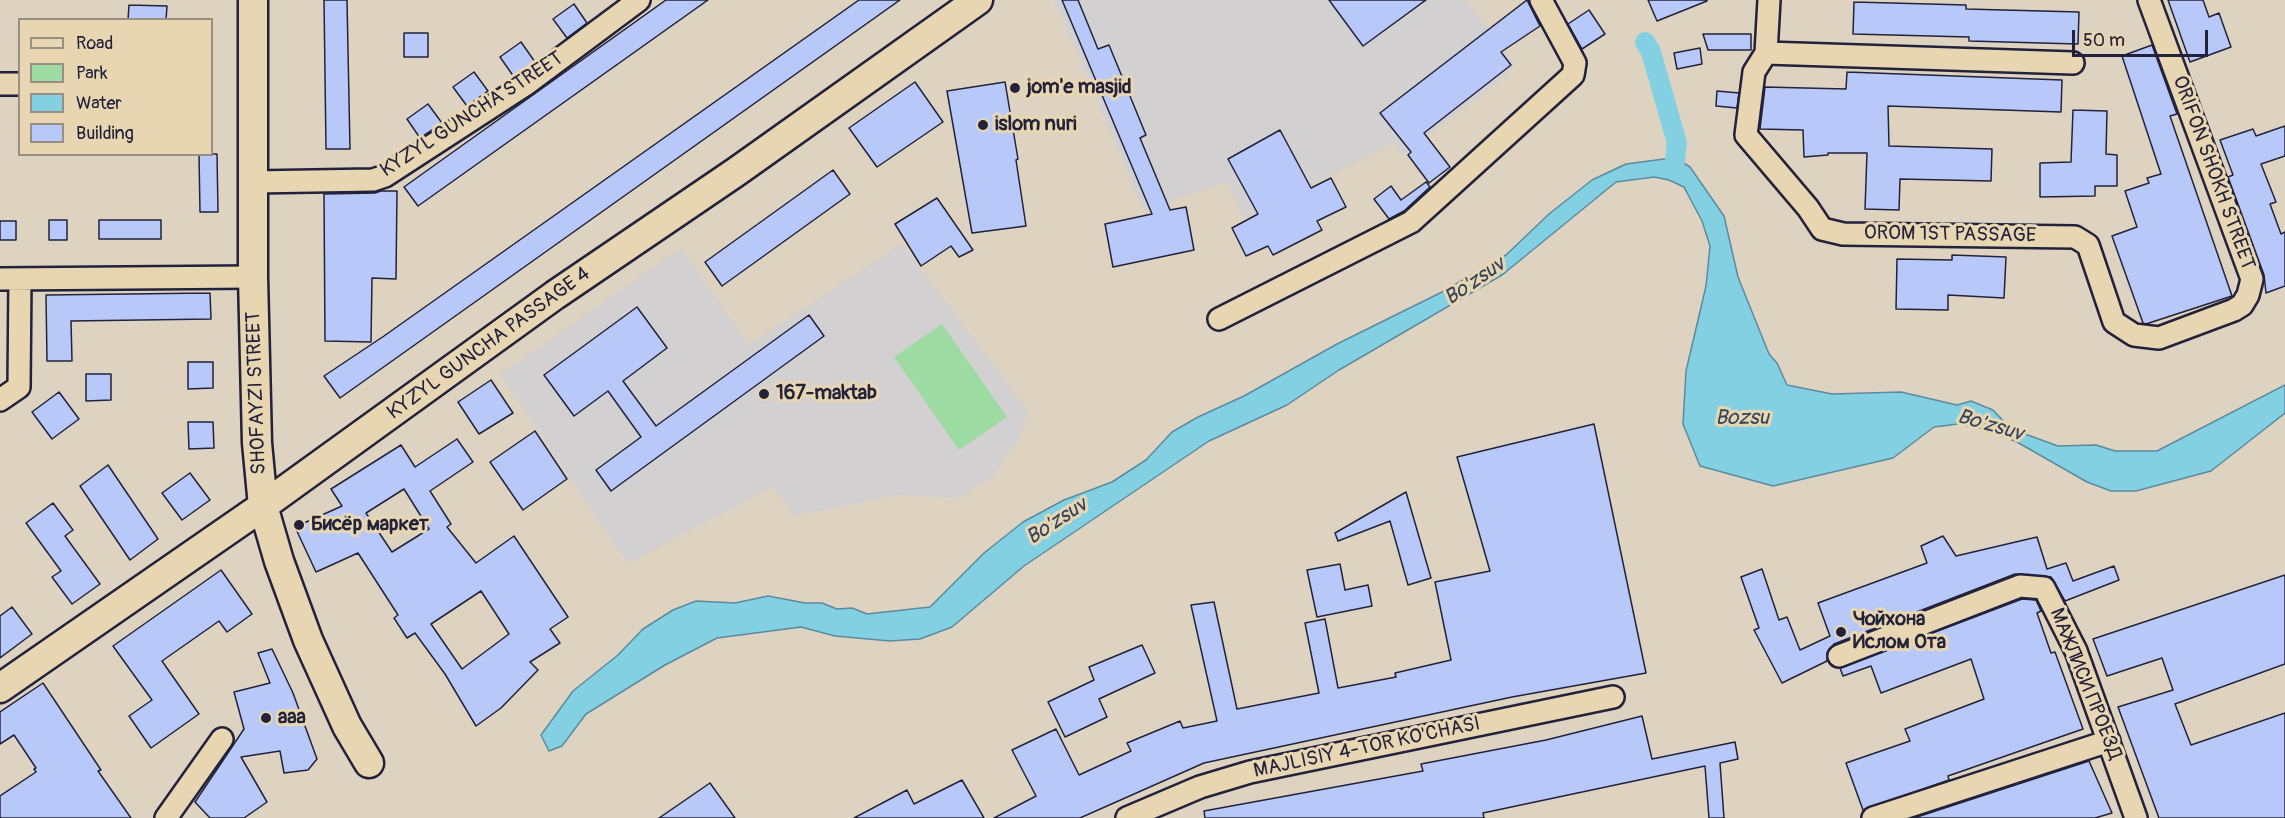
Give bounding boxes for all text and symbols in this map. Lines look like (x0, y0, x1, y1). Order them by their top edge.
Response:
legend (18, 18, 213, 156)
scale bar (2075, 18, 2212, 56)
text: 50 m (2083, 29, 2125, 52)
text: Road (76, 32, 113, 55)
street label: KYZYL GUNCHA STREET (376, 47, 568, 183)
text: Park (76, 62, 108, 85)
street label: ORIFON SHOKH STREET (2167, 73, 2259, 273)
place label: jom'e masjid (1027, 76, 1132, 100)
marker: jom'e masjid (1008, 81, 1022, 95)
text: Water (76, 92, 122, 115)
place label: islom nuri (995, 113, 1077, 137)
marker: islom nuri (976, 118, 990, 132)
text: Building (76, 122, 134, 145)
street label: OROM 1ST PASSAGE (1864, 221, 2036, 249)
water label: Bo'zsuv (1440, 253, 1510, 311)
street label: KYZYL GUNCHA PASSAGE 4 (383, 262, 595, 426)
street label: SHOFAYZI STREET (242, 311, 272, 475)
place label: 167-maktab (776, 382, 877, 406)
marker: 167-maktab (757, 387, 771, 401)
water label: Bo'zsuv (1954, 405, 2026, 447)
water label: Bozsu (1715, 406, 1769, 432)
water label: Bo'zsuv (1022, 493, 1092, 551)
place label: Бисёр маркет (311, 513, 429, 537)
marker: Бисёр маркет (292, 518, 306, 532)
street label: МАЖЛИСИ ПРОЕЗД (2044, 605, 2126, 763)
place label: Чойхона Ислом Ота (1853, 608, 1946, 655)
marker: Чойхона Ислом Ота (1834, 625, 1848, 639)
place label: ааа (278, 706, 306, 730)
marker: ааа (259, 711, 273, 725)
street label: MAJLISIY 4-TOR KO'CHASI (1252, 712, 1482, 784)

